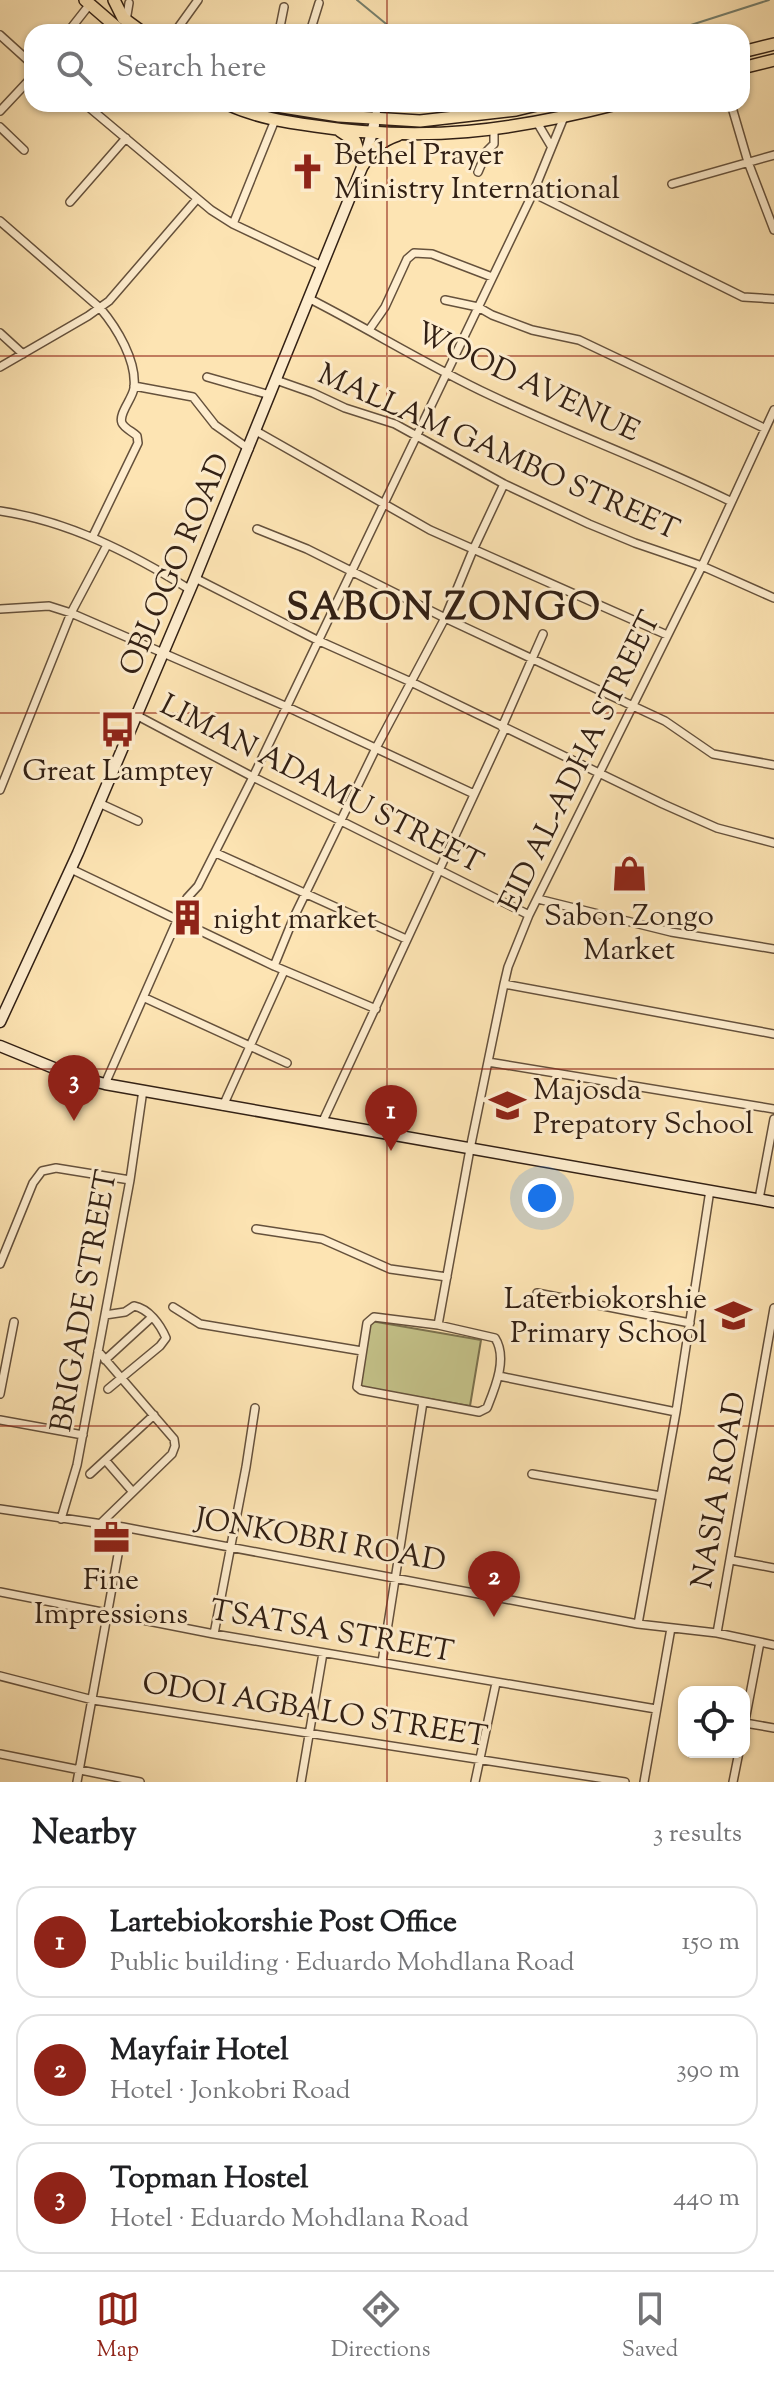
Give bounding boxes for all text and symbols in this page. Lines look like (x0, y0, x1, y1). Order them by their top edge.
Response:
search box (24, 24, 750, 112)
icon: search (52, 46, 96, 90)
text: Search here (116, 47, 266, 90)
place label: Bethel Prayer Ministry International (334, 135, 620, 212)
church icon: Bethel Prayer Ministry International (289, 152, 327, 190)
street label: WOOD AVENUE (408, 312, 646, 454)
street label: MALLAM GAMBO STREET (310, 354, 686, 553)
street label: OBLOGO ROAD (110, 447, 243, 683)
district label: SABON ZONGO (286, 583, 602, 637)
street label: EID AL-ADHA STREET (490, 604, 673, 920)
street label: LIMAN ADAMU STREET (152, 685, 490, 886)
bus stop icon: Great Lamptey (99, 710, 137, 748)
place label: Great Lamptey (22, 751, 214, 794)
shop icon: Sabon Zongo Market (610, 855, 648, 893)
place label: Sabon Zongo Market (544, 896, 714, 973)
building icon: night market (168, 899, 206, 937)
place label: night market (213, 899, 377, 942)
pin: 3 (48, 1055, 100, 1121)
place label: Majosda Prepatory School (533, 1070, 754, 1147)
pin: 1 (365, 1085, 417, 1151)
school or university icon: Majosda Prepatory School (488, 1087, 526, 1125)
street label: BRIGADE STREET (41, 1167, 130, 1436)
your location (522, 1178, 562, 1218)
place label: Laterbiokorshie Primary School (504, 1279, 707, 1356)
school or university icon: Laterbiokorshie Primary School (714, 1296, 752, 1334)
street label: NASIA ROAD (682, 1389, 759, 1592)
street label: JONKOBRI ROAD (190, 1498, 449, 1585)
office icon: Fine Impressions (92, 1519, 130, 1557)
pin: 2 (468, 1551, 520, 1617)
place label: Fine Impressions (34, 1560, 188, 1637)
street label: TSATSA STREET (206, 1590, 457, 1675)
street label: ODOI AGBALO STREET (139, 1663, 490, 1760)
map controls (678, 1686, 750, 1758)
button: locate (678, 1686, 750, 1758)
text: Nearby (32, 1810, 137, 1859)
text: 3 results (653, 1816, 742, 1853)
text: Lartebiokorshie Post Office (110, 1902, 457, 1945)
text: 1 (56, 1924, 64, 1961)
text: 150 m (681, 1924, 740, 1961)
text: Public building · Eduardo Mohdlana Road (110, 1945, 575, 1982)
text: Mayfair Hotel (110, 2030, 289, 2073)
text: 2 (54, 2052, 66, 2089)
text: 390 m (676, 2052, 740, 2089)
text: Hotel · Jonkobri Road (110, 2073, 351, 2110)
text: Topman Hostel (110, 2158, 308, 2201)
text: 3 (55, 2180, 65, 2217)
text: 440 m (673, 2180, 740, 2217)
text: Hotel · Eduardo Mohdlana Road (110, 2201, 469, 2238)
tab: Map (96, 2287, 140, 2367)
tab: Directions (331, 2287, 430, 2367)
tab: Saved (622, 2287, 678, 2367)

